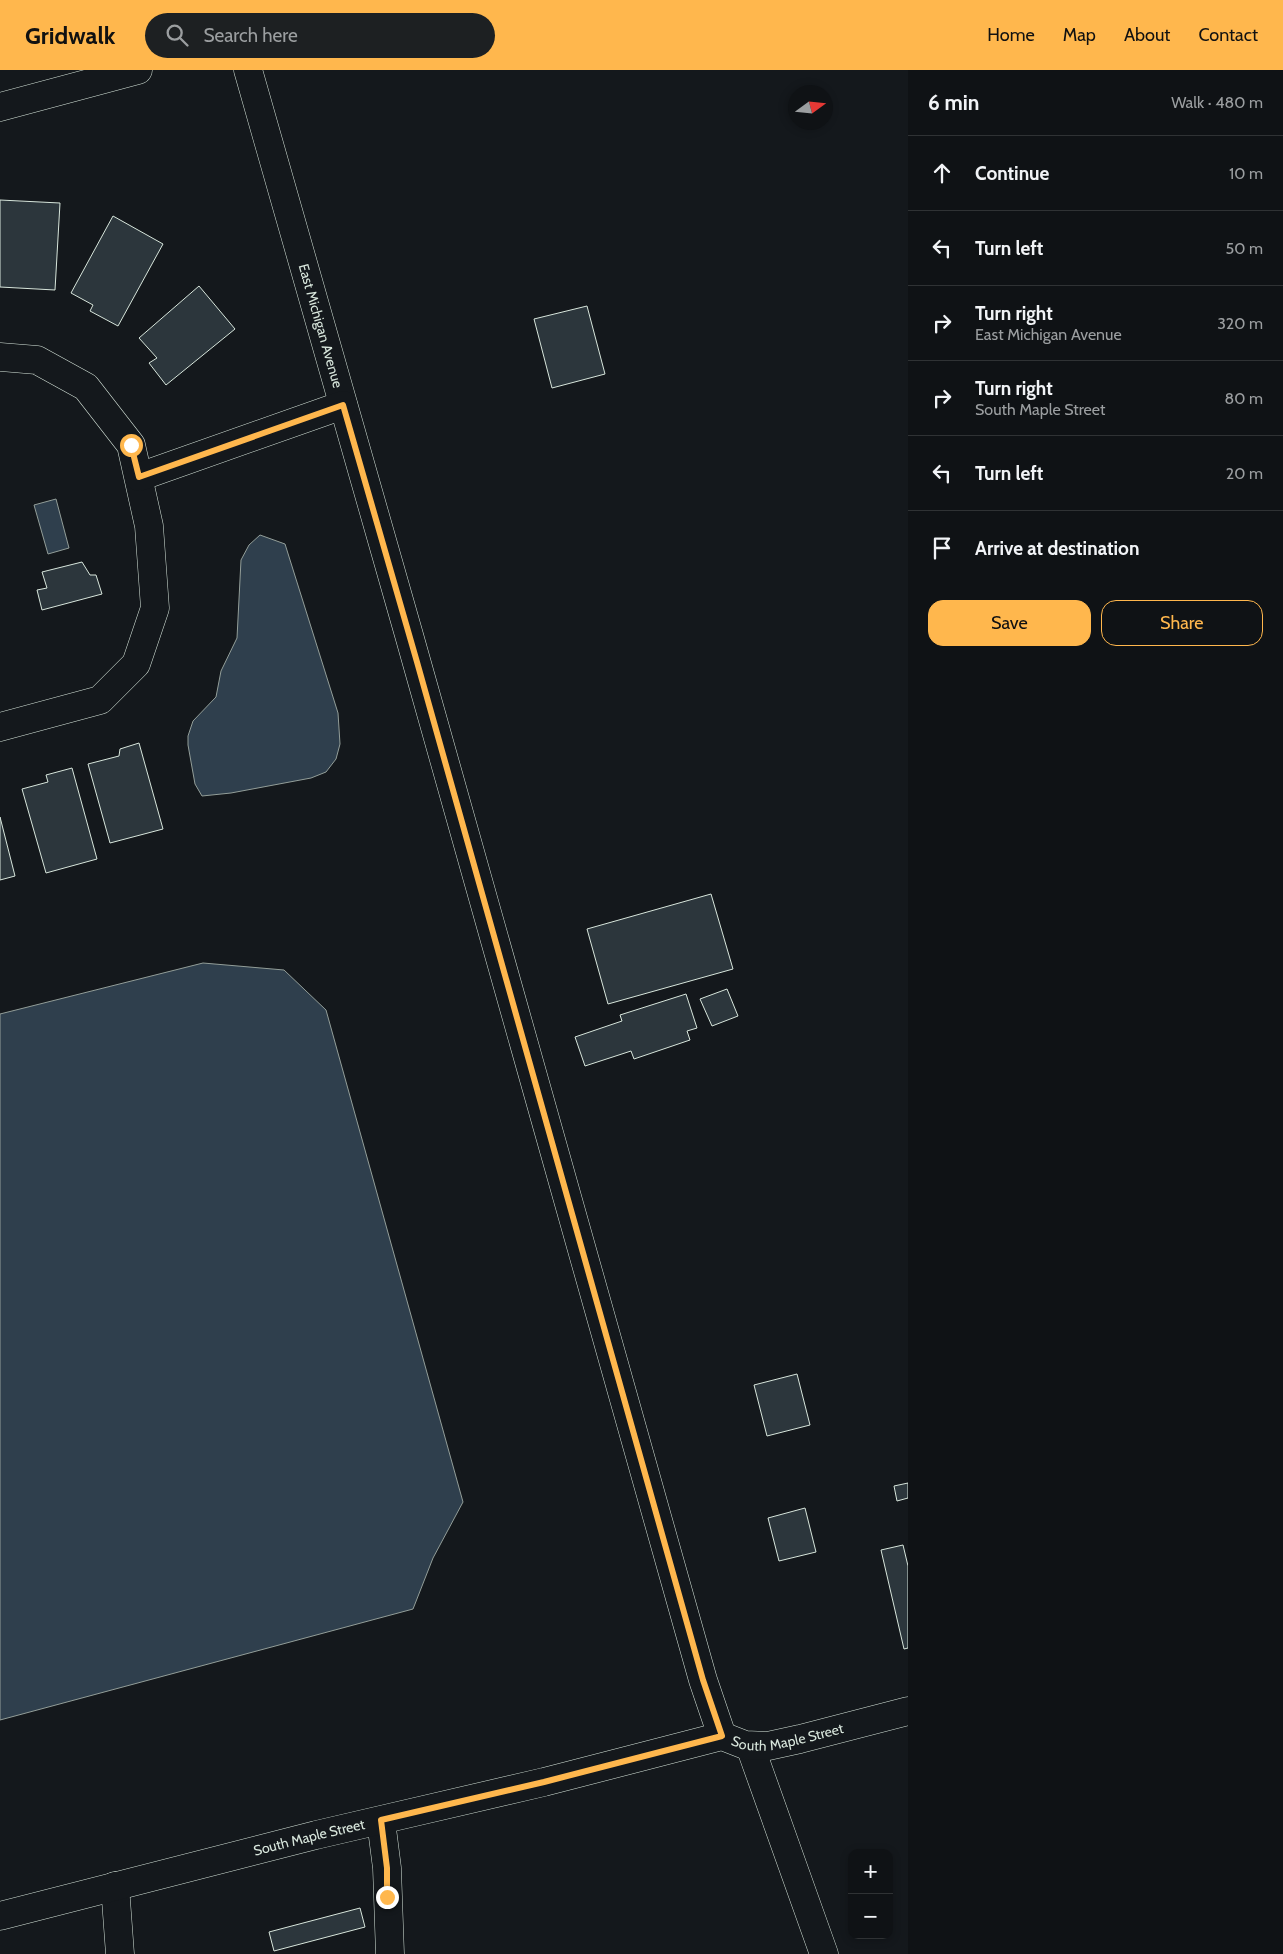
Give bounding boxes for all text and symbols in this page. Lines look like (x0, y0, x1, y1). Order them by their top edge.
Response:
search box (145, 13, 495, 58)
text: Gridwalk (25, 21, 115, 50)
icon: search (163, 21, 191, 49)
text: Search here (203, 24, 298, 47)
text: Home (987, 24, 1035, 46)
text: Map (1063, 24, 1096, 46)
text: About (1124, 24, 1170, 46)
text: Contact (1198, 24, 1258, 46)
north arrow (788, 85, 833, 130)
text: 6 min (928, 90, 979, 115)
text: Walk · 480 m (1171, 93, 1263, 112)
icon: ahead (928, 159, 956, 187)
text: Continue (975, 162, 1049, 185)
text: 10 m (1229, 164, 1263, 183)
icon: left (928, 234, 956, 262)
text: Turn left (975, 237, 1043, 260)
text: 50 m (1226, 239, 1263, 258)
street label: East Michigan Avenue (295, 262, 347, 390)
text: Turn right (975, 302, 1053, 325)
icon: right (928, 309, 956, 337)
text: 320 m (1217, 314, 1263, 333)
text: East Michigan Avenue (975, 325, 1122, 344)
text: Turn right (975, 377, 1053, 400)
icon: right (928, 384, 956, 412)
text: 80 m (1225, 389, 1263, 408)
text: South Maple Street (975, 400, 1105, 419)
route start (120, 434, 143, 457)
icon: left (928, 459, 956, 487)
text: Turn left (975, 462, 1043, 485)
text: 20 m (1226, 464, 1263, 483)
icon: arrive (928, 534, 956, 562)
text: Arrive at destination (975, 537, 1139, 560)
button: Save (928, 600, 1091, 646)
button: Share (1101, 600, 1263, 646)
street label: South Maple Street (729, 1719, 846, 1755)
street label: South Maple Street (252, 1815, 367, 1860)
map controls (848, 1849, 893, 1939)
button: + (848, 1849, 893, 1894)
route end (376, 1886, 399, 1909)
button: − (848, 1894, 893, 1939)

